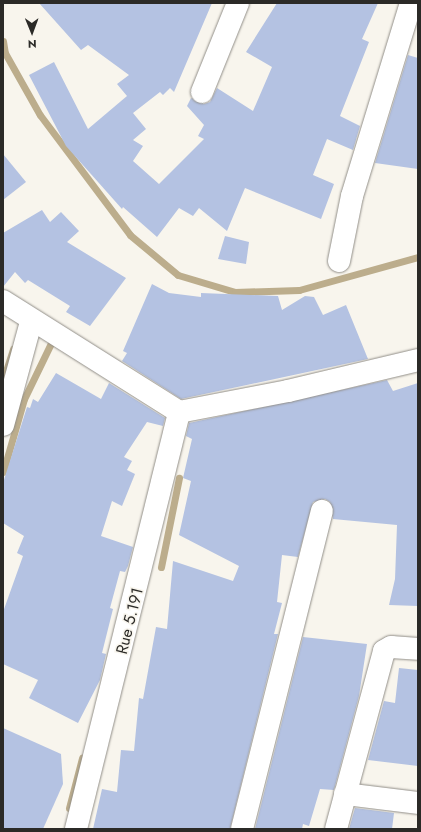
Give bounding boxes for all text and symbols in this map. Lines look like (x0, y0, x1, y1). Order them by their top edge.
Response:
north arrow (12, 12, 52, 52)
text: N (28, 36, 37, 52)
street label: Rue 5.191 (112, 586, 148, 656)

